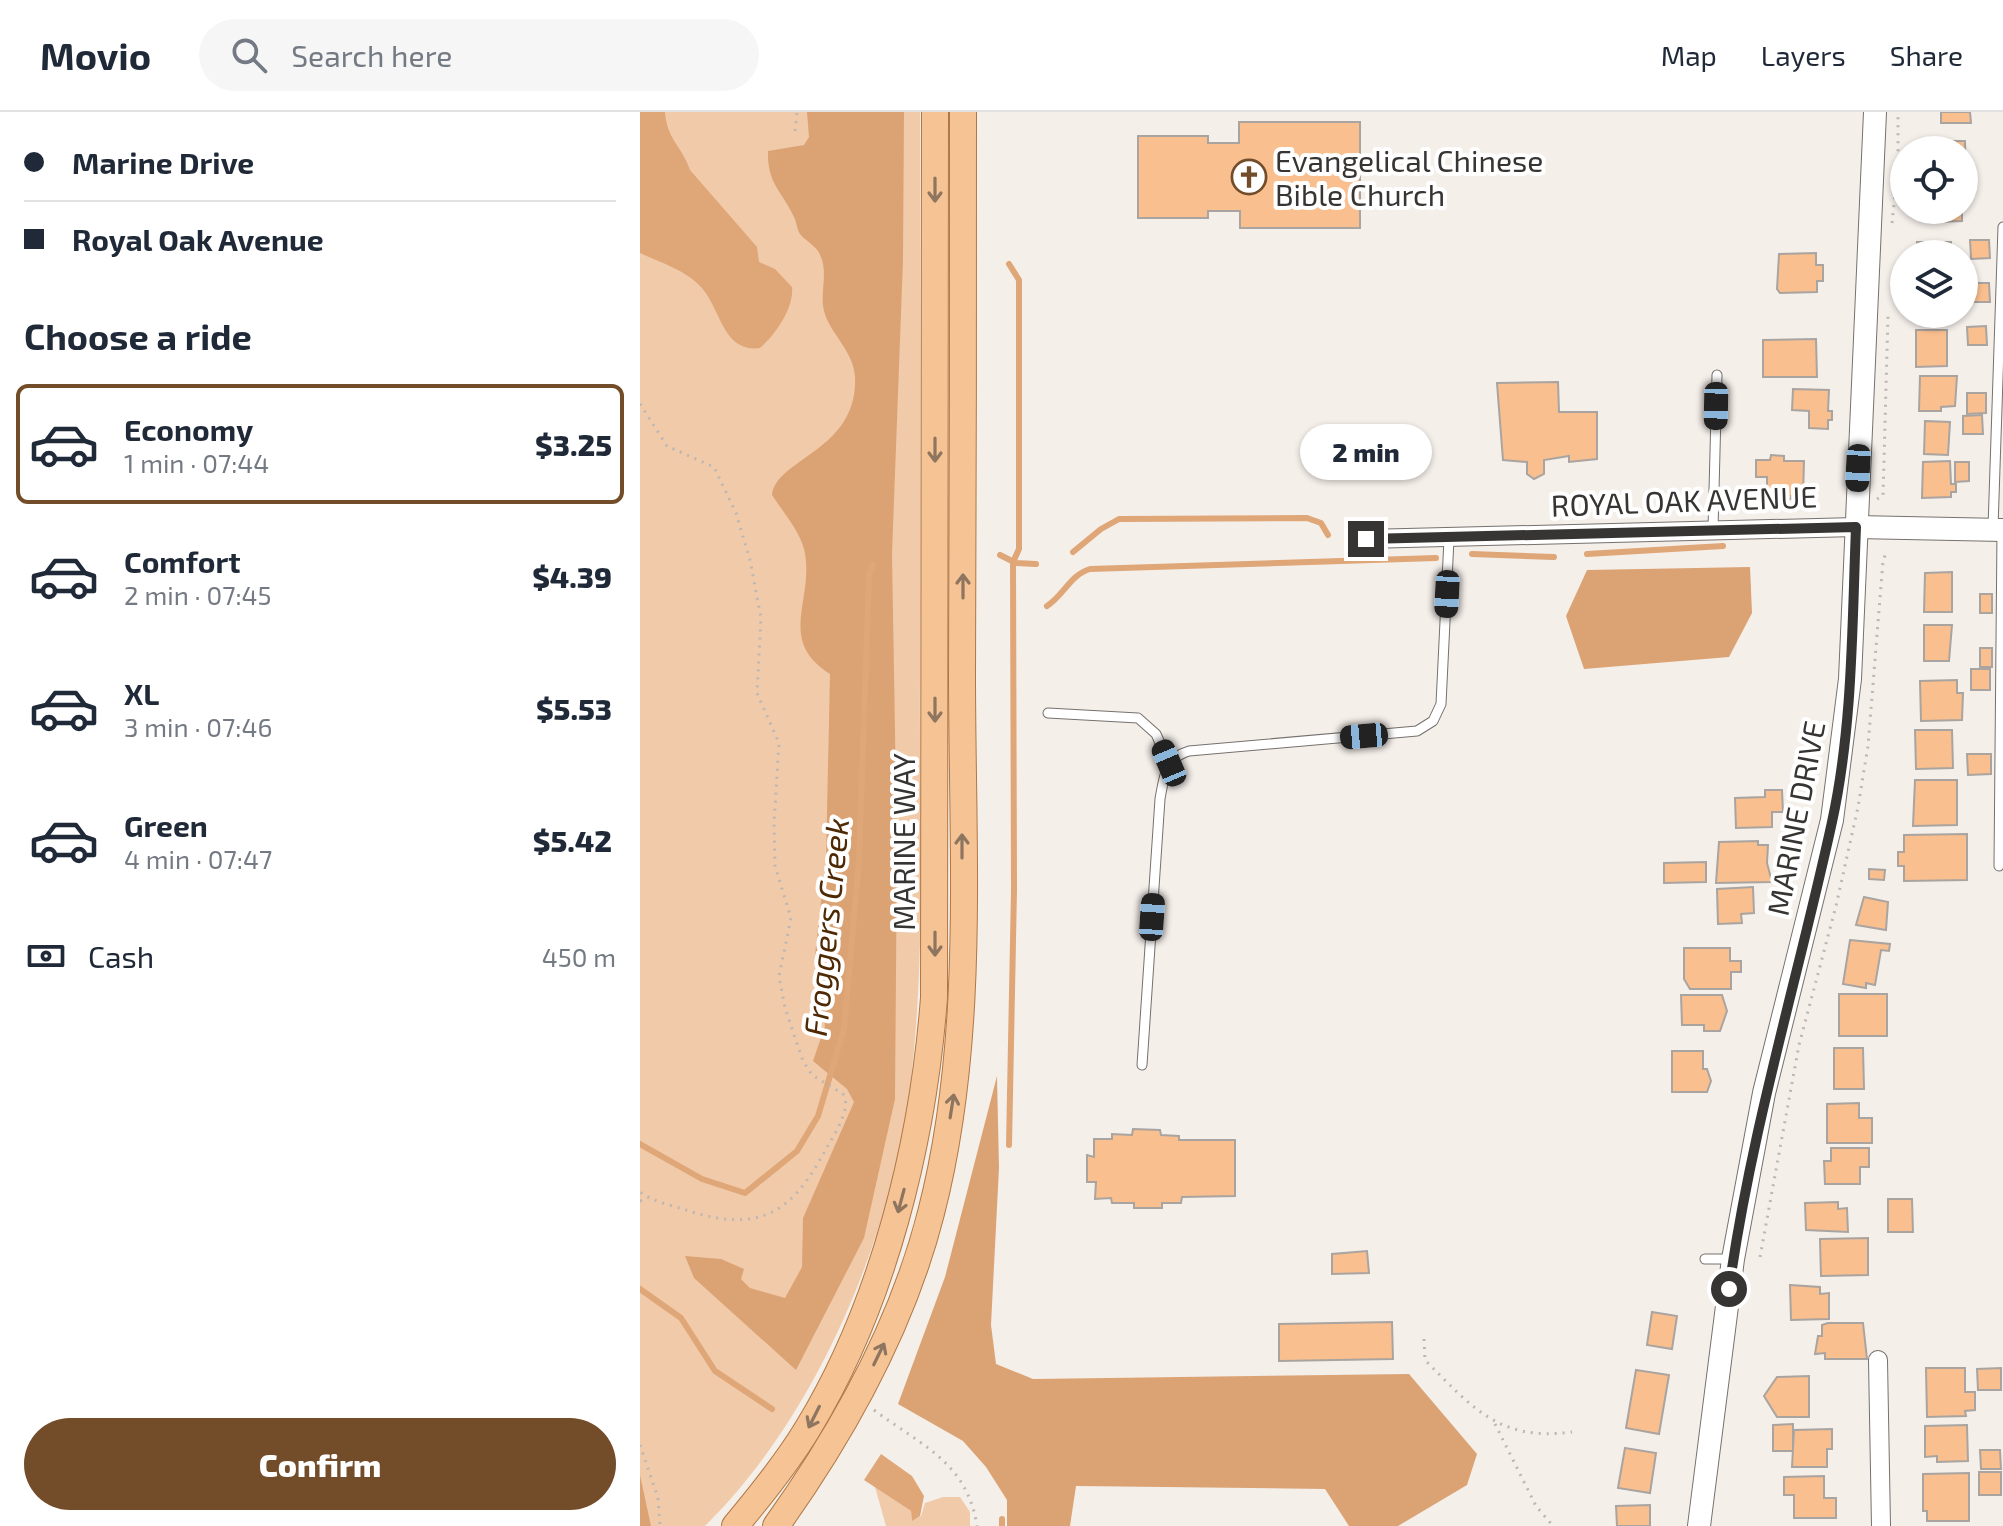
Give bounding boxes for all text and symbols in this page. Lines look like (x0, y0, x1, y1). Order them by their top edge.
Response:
search box (199, 19, 759, 91)
text: Movio (40, 32, 151, 78)
icon: search (227, 33, 271, 77)
text: Search here (291, 37, 452, 73)
text: Map (1661, 38, 1717, 72)
text: Layers (1761, 38, 1846, 72)
text: Share (1890, 38, 1963, 72)
map controls (1890, 136, 1978, 328)
button: locate (1890, 136, 1978, 224)
place label: Evangelical Chinese Bible Church (1275, 142, 1543, 212)
text: Marine Drive (72, 144, 254, 180)
church icon: Evangelical Chinese Bible Church (1230, 158, 1268, 196)
one-way arrow (927, 176, 943, 203)
text: Royal Oak Avenue (72, 221, 324, 257)
button: layers (1890, 240, 1978, 328)
text: Choose a ride (24, 314, 252, 357)
car (1704, 382, 1728, 430)
icon: car (28, 408, 100, 480)
text: Economy (124, 411, 253, 447)
callout: 2 min (1300, 423, 1432, 479)
text: $3.25 (535, 426, 612, 462)
one-way arrow (927, 436, 943, 463)
text: 2 min (1332, 436, 1400, 467)
car (1845, 443, 1871, 493)
text: 1 min · 07:44 (124, 447, 269, 478)
street label: ROYAL OAK AVENUE (1550, 477, 1818, 523)
route end (1348, 521, 1384, 557)
icon: car (28, 540, 100, 612)
text: Comfort (124, 543, 241, 579)
text: $4.39 (532, 558, 612, 594)
car (1434, 569, 1460, 619)
one-way arrow (955, 573, 971, 600)
text: 2 min · 07:45 (124, 579, 272, 610)
icon: car (28, 672, 100, 744)
text: XL (124, 675, 159, 711)
text: $5.53 (536, 690, 612, 726)
one-way arrow (927, 696, 943, 723)
text: 3 min · 07:46 (124, 711, 272, 742)
street label: MARINE DRIVE (1758, 718, 1832, 918)
car (1339, 722, 1389, 750)
car (1149, 736, 1189, 790)
street label: MARINE WAY (885, 753, 921, 931)
icon: car (28, 804, 100, 876)
text: Green (124, 807, 208, 843)
water label: Froggers Creek (795, 816, 856, 1038)
text: $5.42 (533, 822, 612, 858)
one-way arrow (954, 833, 970, 860)
text: 4 min · 07:47 (124, 843, 272, 874)
car (1138, 892, 1166, 942)
one-way arrow (927, 930, 942, 957)
icon: cash (24, 934, 68, 978)
text: Cash (88, 938, 154, 974)
text: 450 m (542, 941, 616, 972)
one-way arrow (945, 1094, 960, 1119)
one-way arrow (893, 1187, 908, 1213)
route start (1711, 1271, 1747, 1307)
one-way arrow (872, 1343, 887, 1367)
one-way arrow (806, 1404, 821, 1428)
button: Confirm (24, 1418, 616, 1510)

